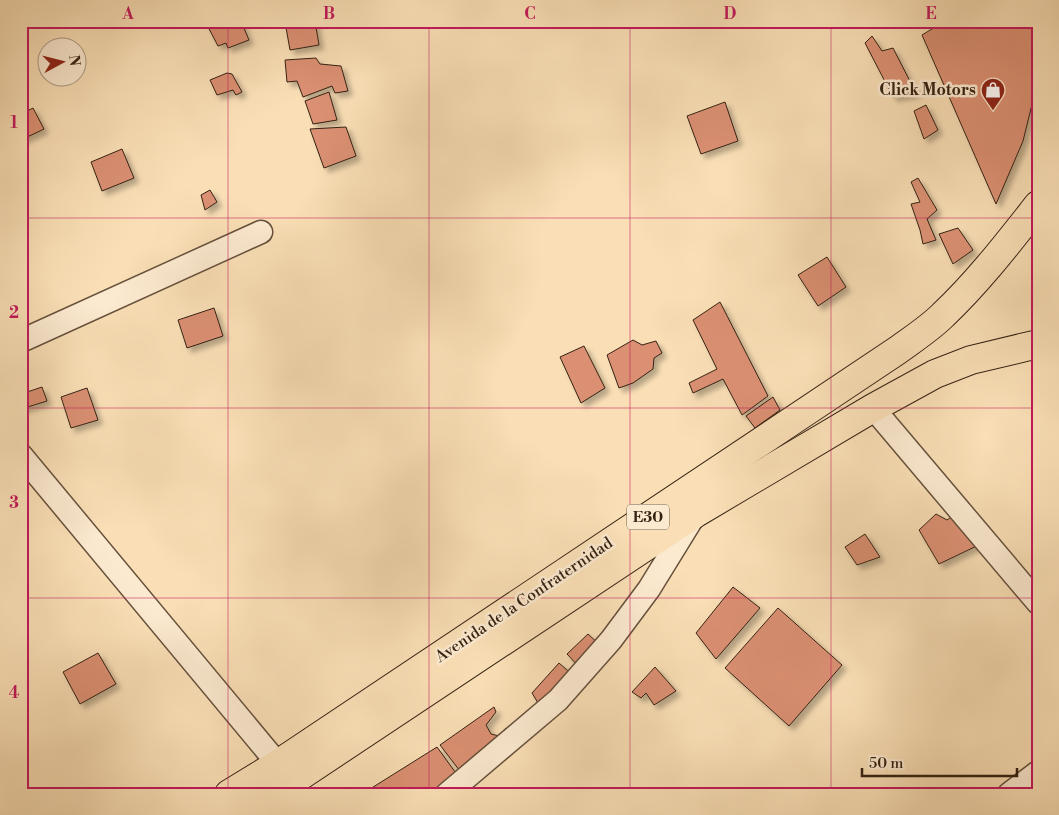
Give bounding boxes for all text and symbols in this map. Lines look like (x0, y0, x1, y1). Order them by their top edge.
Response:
text: A (121, 4, 134, 24)
text: B (323, 4, 335, 24)
text: C (524, 4, 536, 24)
text: D (724, 4, 737, 24)
text: E (925, 4, 937, 24)
north arrow (38, 38, 88, 88)
text: N (64, 54, 84, 67)
shop icon: Click Motors (980, 77, 1006, 111)
place label: Click Motors (879, 80, 976, 100)
text: 1 (10, 113, 18, 133)
text: 2 (9, 303, 19, 323)
text: 3 (9, 493, 19, 513)
road number: E30 (627, 504, 669, 530)
street label: Avenida de la Confraternidad (431, 533, 617, 668)
text: 4 (9, 683, 20, 703)
scale bar (862, 745, 1016, 777)
text: 50 m (869, 754, 903, 773)

